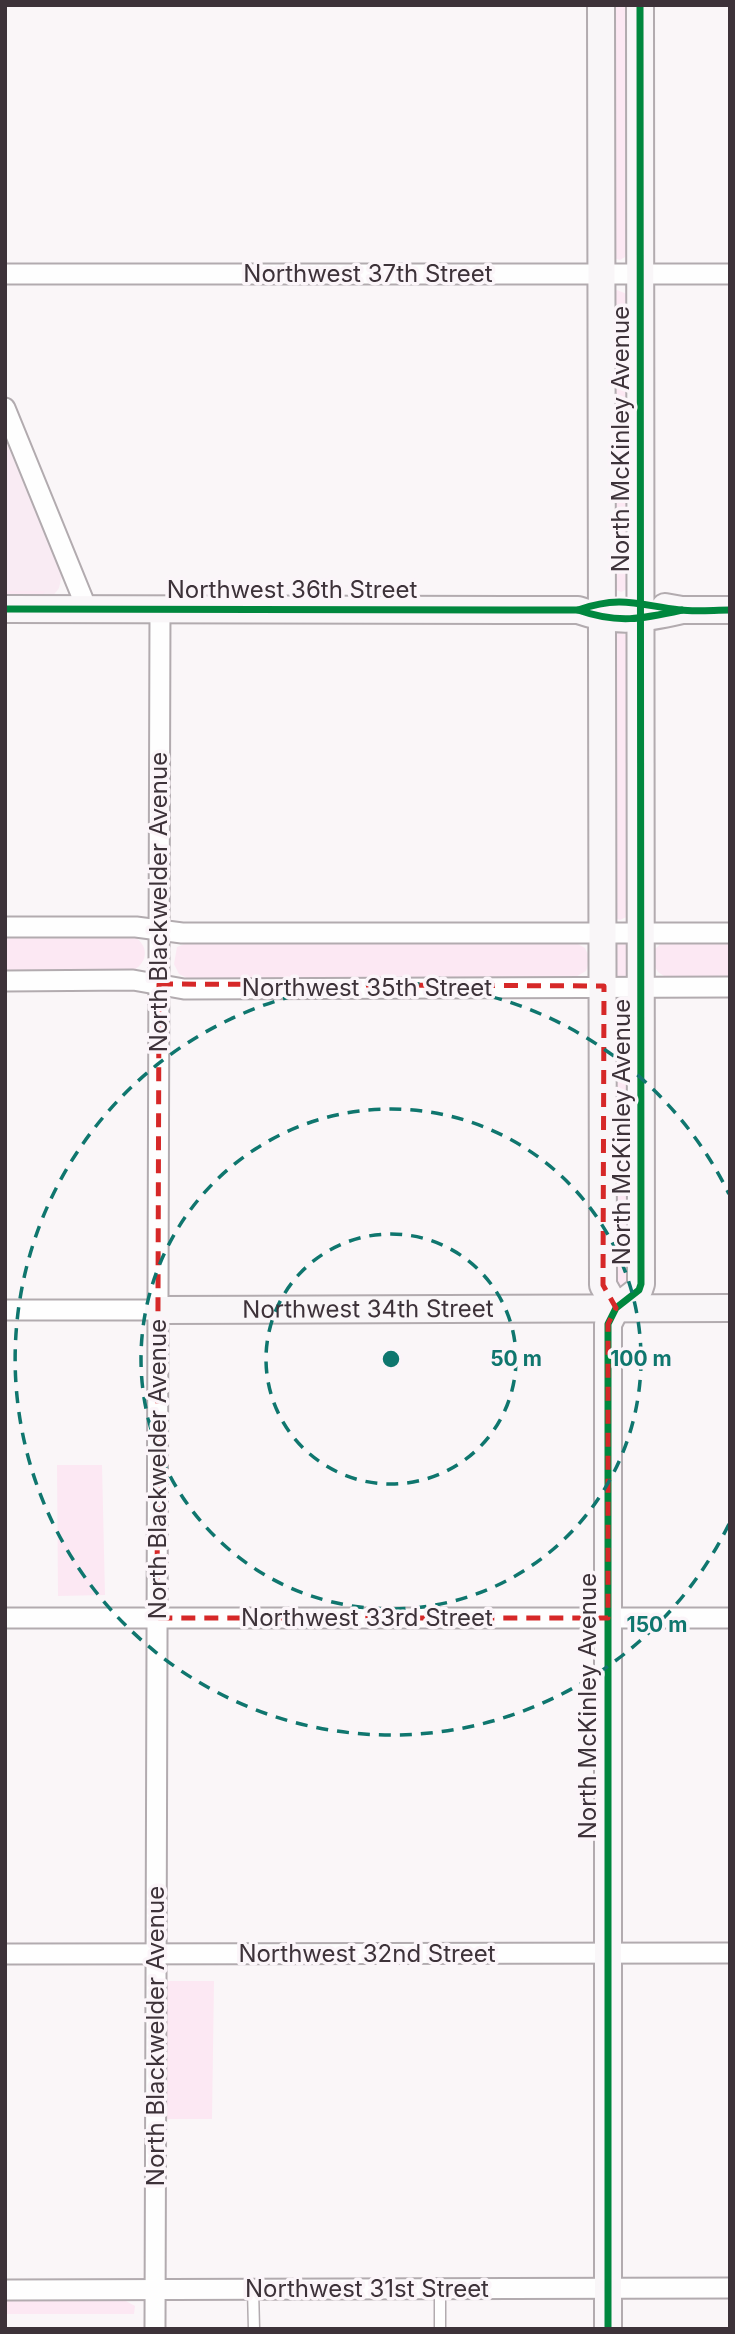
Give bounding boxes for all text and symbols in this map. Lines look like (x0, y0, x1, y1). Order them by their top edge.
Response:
street label: Northwest 37th Street (243, 259, 493, 288)
street label: North McKinley Avenue (606, 306, 635, 572)
street label: Northwest 36th Street (167, 575, 417, 604)
street label: North Blackwelder Avenue (144, 752, 173, 1052)
street label: Northwest 35th Street (242, 973, 492, 1002)
street label: North McKinley Avenue (607, 999, 636, 1265)
street label: Northwest 34th Street (242, 1294, 494, 1324)
street label: North Blackwelder Avenue (143, 1319, 172, 1619)
text: 50 m (490, 1346, 542, 1371)
text: 100 m (610, 1346, 672, 1371)
centre of rings (379, 1347, 403, 1371)
street label: North McKinley Avenue (573, 1573, 602, 1839)
street label: Northwest 33rd Street (241, 1603, 493, 1632)
text: 150 m (627, 1612, 687, 1637)
street label: North Blackwelder Avenue (141, 1886, 170, 2186)
street label: Northwest 32nd Street (238, 1939, 496, 1968)
street label: Northwest 31st Street (245, 2274, 489, 2303)

